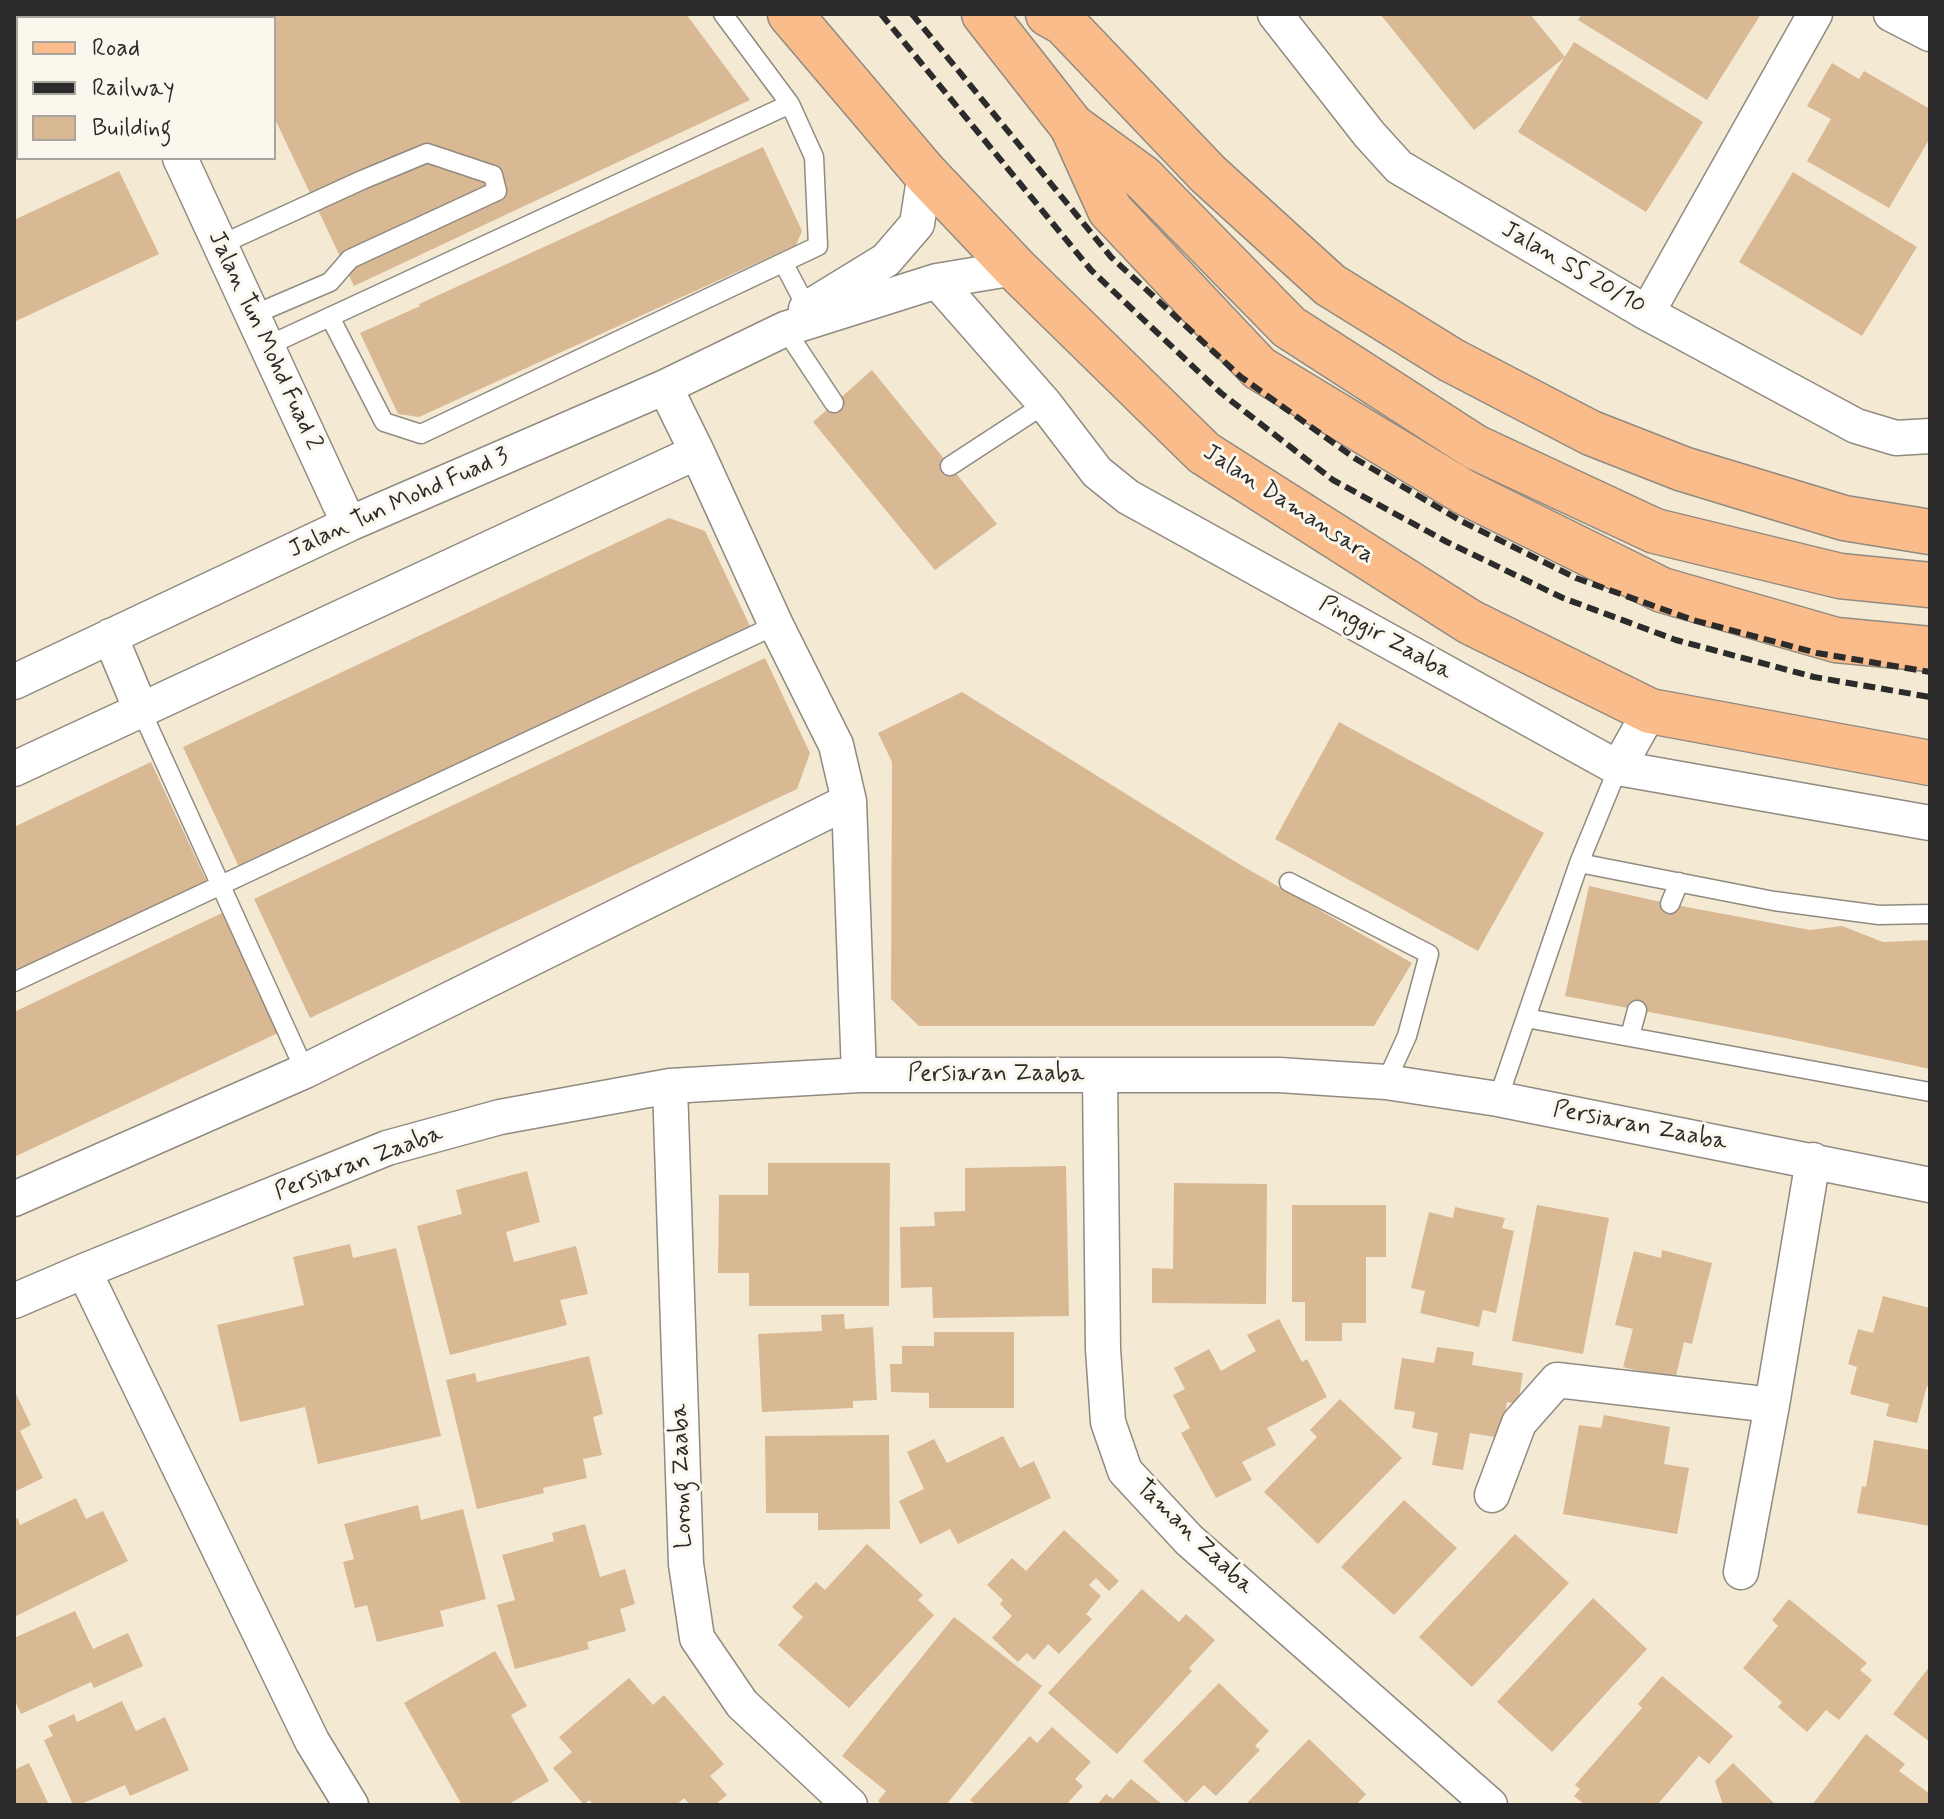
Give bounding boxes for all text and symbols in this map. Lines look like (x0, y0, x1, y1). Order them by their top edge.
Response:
legend (16, 16, 276, 160)
text: Road (92, 33, 140, 64)
text: Railway (92, 73, 175, 104)
text: Building (92, 113, 172, 144)
street label: Jalan SS 20/10 (1496, 216, 1650, 322)
street label: Jalan Tun Mohd Fuad 2 (201, 227, 327, 455)
street label: Jalan Damansara (1197, 439, 1379, 571)
street label: Jalan Tun Mohd Fuad 3 (285, 443, 513, 565)
street label: Pinggir Zaaba (1313, 591, 1457, 687)
street label: Persiaran Zaaba (908, 1061, 1084, 1089)
street label: Persiaran Zaaba (1551, 1096, 1729, 1158)
street label: Persiaran Zaaba (271, 1120, 447, 1208)
street label: Lorong Zaaba (666, 1403, 700, 1549)
street label: Taman Zaaba (1129, 1474, 1259, 1602)

